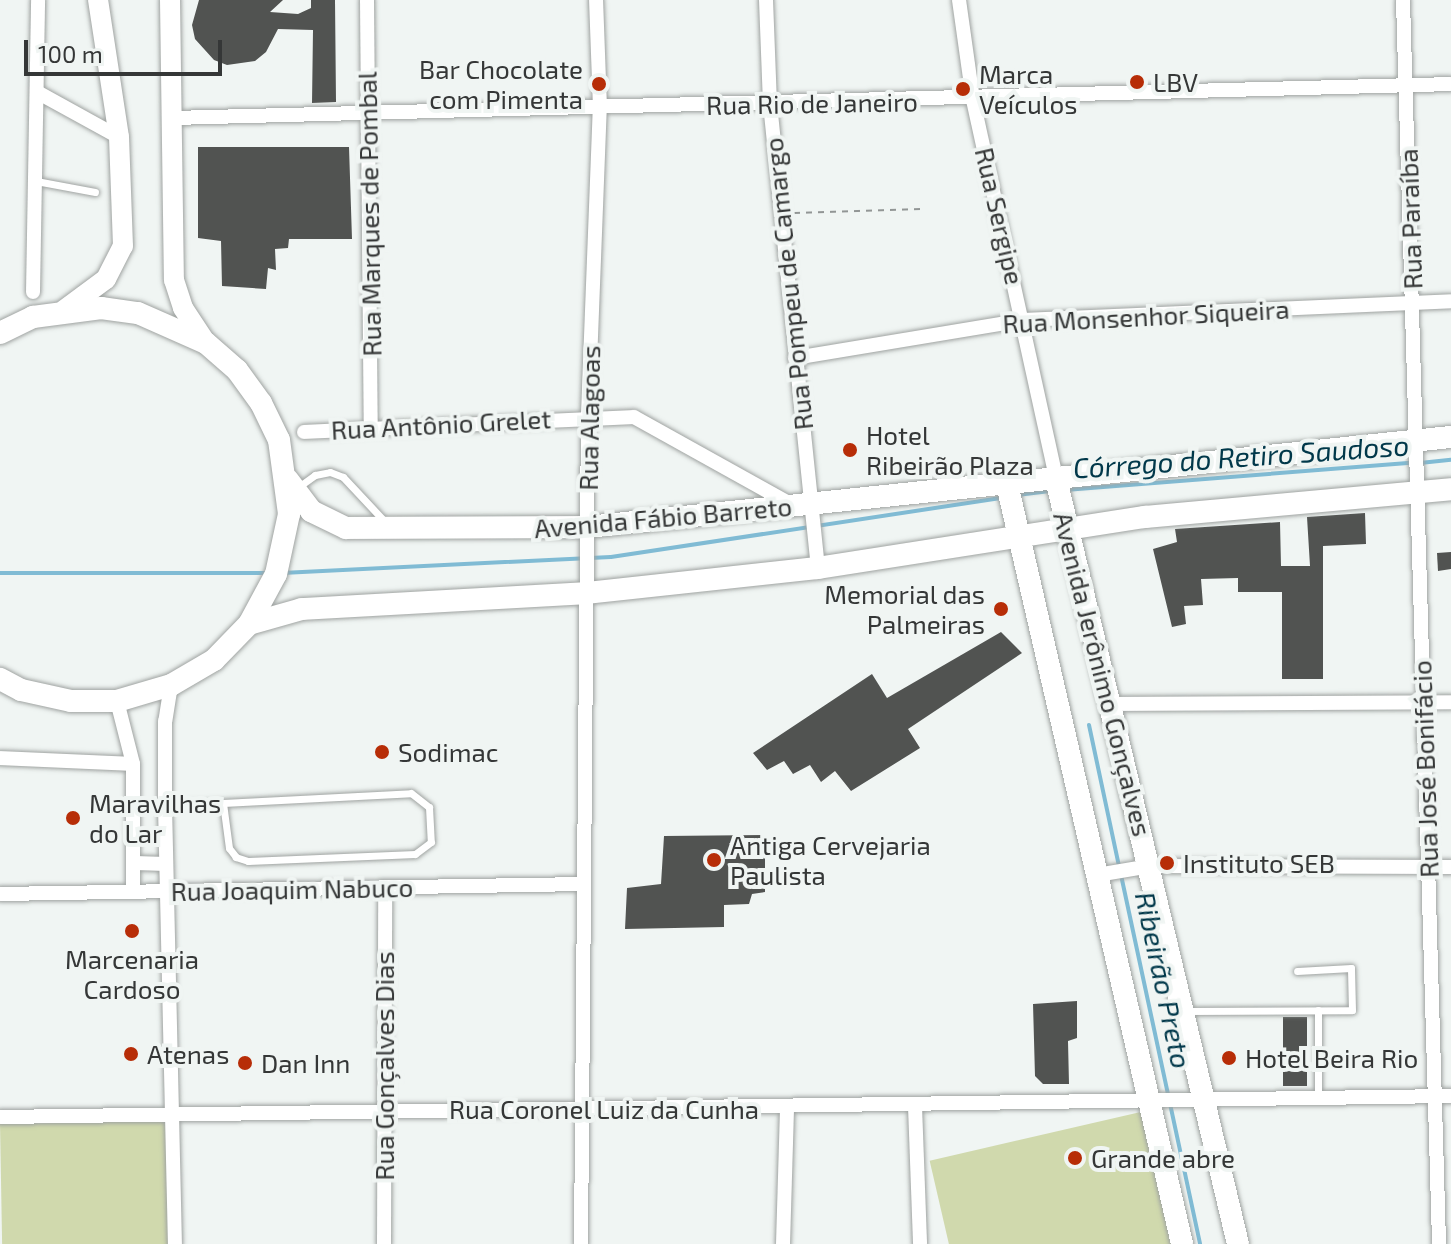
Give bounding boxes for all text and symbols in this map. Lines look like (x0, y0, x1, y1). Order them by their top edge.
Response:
scale bar (28, 24, 226, 74)
text: 100 m (38, 39, 103, 68)
place label: Bar Chocolate com Pimenta (419, 53, 583, 114)
place label: Marca Veículos (979, 58, 1078, 120)
place label: LBV (1153, 66, 1198, 98)
street label: Rua Marques de Pombal (351, 71, 387, 357)
marker: LBV (1128, 73, 1146, 91)
marker: Bar Chocolate com Pimenta (590, 75, 608, 93)
marker: Marca Veículos (954, 80, 972, 98)
street label: Rua Rio de Janeiro (706, 86, 918, 120)
street label: Rua Pompeu de Camargo (757, 136, 819, 432)
street label: Rua Sergipe (969, 144, 1031, 288)
street label: Rua Paraíba (1392, 148, 1428, 290)
street label: Rua Monsenhor Siqueira (1001, 293, 1291, 339)
street label: Rua Alagoas (572, 345, 606, 491)
street label: Rua Antônio Grelet (330, 403, 552, 445)
place label: Hotel Ribeirão Plaza (866, 419, 1034, 480)
water label: Córrego do Retiro Saudoso (1072, 427, 1410, 485)
marker: Hotel Ribeirão Plaza (841, 441, 859, 459)
street label: Avenida Fábio Barreto (533, 490, 793, 544)
street label: Avenida Jerônimo Gonçalves (1048, 508, 1158, 840)
place label: Memorial das Palmeiras (824, 578, 985, 640)
marker: Memorial das Palmeiras (992, 600, 1010, 618)
street label: Rua José Bonifácio (1406, 659, 1444, 879)
place label: Sodimac (398, 736, 498, 768)
marker: Sodimac (373, 743, 391, 761)
place label: Maravilhas do Lar (89, 787, 221, 848)
marker: Maravilhas do Lar (64, 809, 82, 827)
place label: Antiga Cervejaria Paulista (730, 829, 931, 890)
place label: Instituto SEB (1183, 847, 1335, 879)
marker: Antiga Cervejaria Paulista (705, 851, 723, 869)
marker: Instituto SEB (1158, 854, 1176, 872)
street label: Rua Joaquim Nabuco (170, 871, 414, 907)
water label: Ribeirão Preto (1129, 889, 1199, 1071)
marker: Marcenaria Cardoso (123, 922, 141, 940)
place label: Marcenaria Cardoso (65, 943, 199, 1004)
street label: Rua Gonçalves Dias (368, 951, 400, 1181)
place label: Atenas (147, 1038, 229, 1070)
place label: Hotel Beira Rio (1245, 1042, 1419, 1074)
marker: Atenas (122, 1045, 140, 1063)
place label: Dan Inn (261, 1047, 350, 1079)
marker: Hotel Beira Rio (1220, 1049, 1238, 1067)
marker: Dan Inn (236, 1054, 254, 1072)
street label: Rua Coronel Luiz da Cunha (449, 1093, 759, 1125)
place label: Grande abre (1091, 1142, 1235, 1174)
marker: Grande abre (1066, 1149, 1084, 1167)

